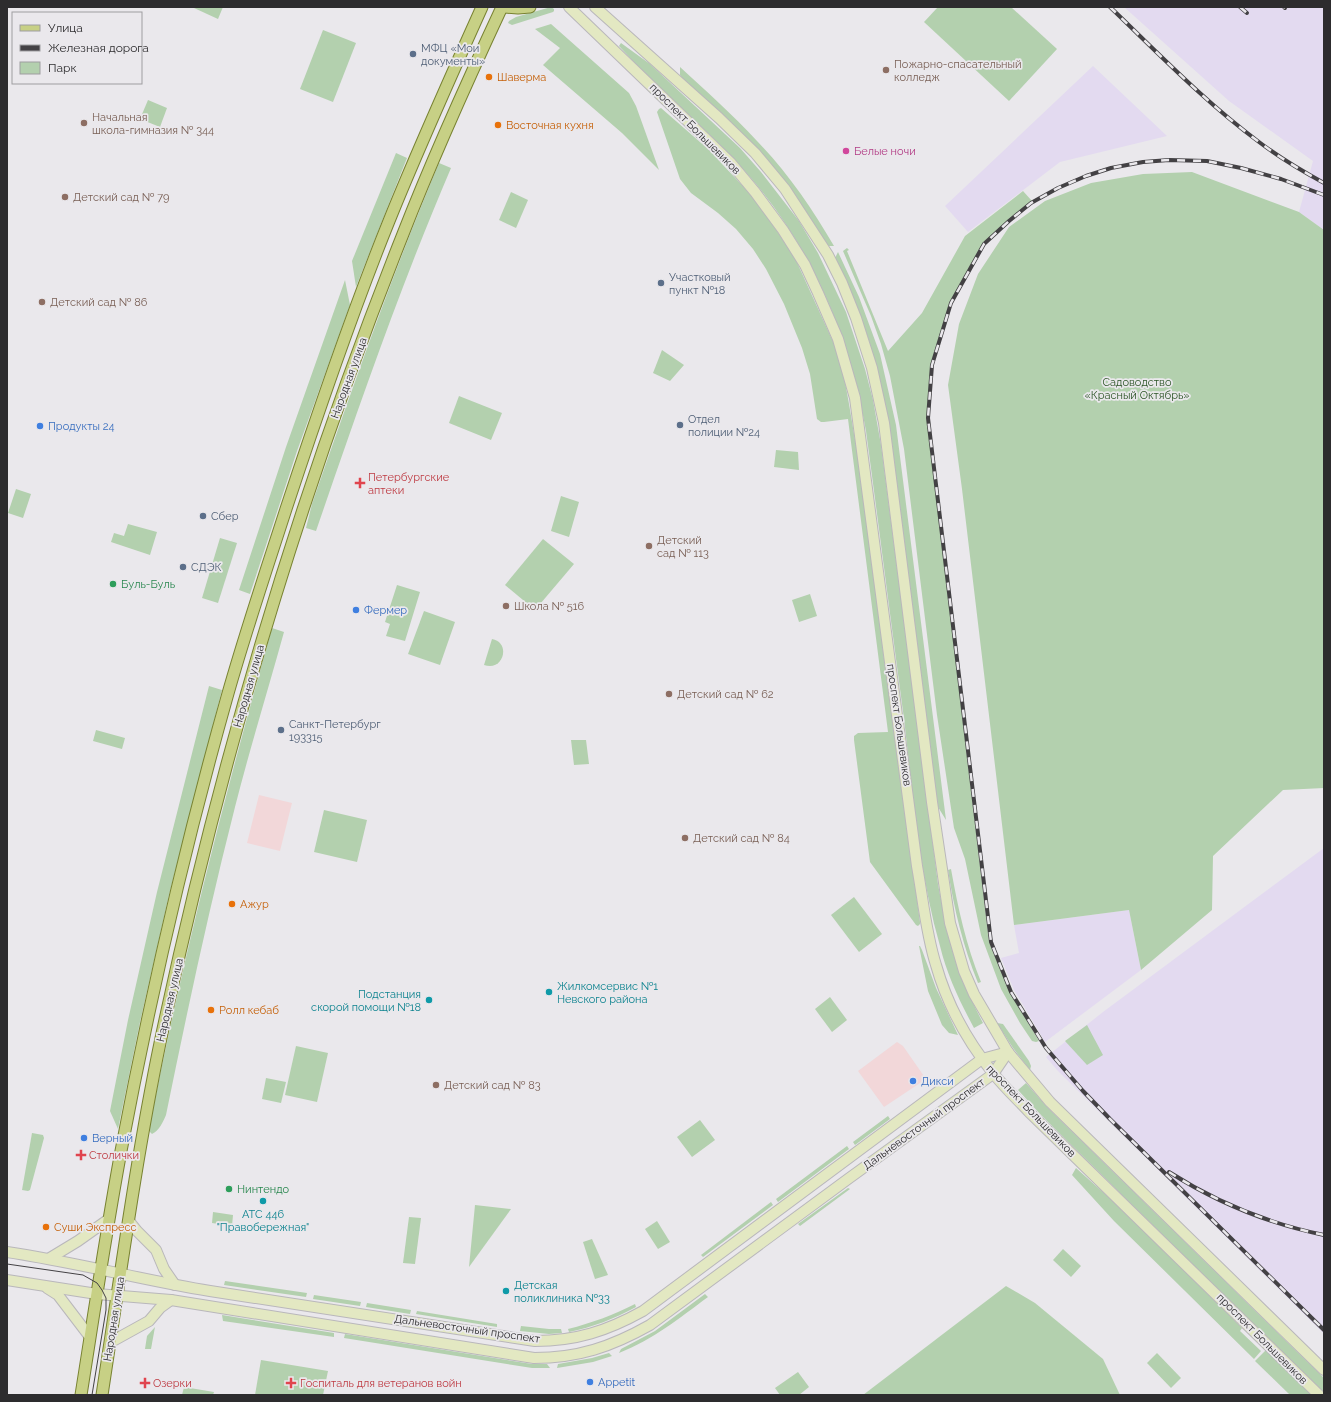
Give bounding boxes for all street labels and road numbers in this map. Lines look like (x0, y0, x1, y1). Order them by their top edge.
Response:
street label: проспект Большевиков (647, 81, 743, 177)
street label: Народная улица (328, 336, 370, 420)
street label: Народная улица (231, 643, 267, 729)
street label: проспект Большевиков (884, 663, 914, 787)
street label: Народная улица (154, 957, 186, 1043)
street label: проспект Большевиков (984, 1062, 1078, 1160)
street label: Дальневосточный проспект (861, 1075, 988, 1173)
street label: Народная улица (101, 1276, 127, 1362)
street label: проспект Большевиков (1214, 1291, 1310, 1387)
street label: Дальневосточный проспект (393, 1312, 542, 1346)

